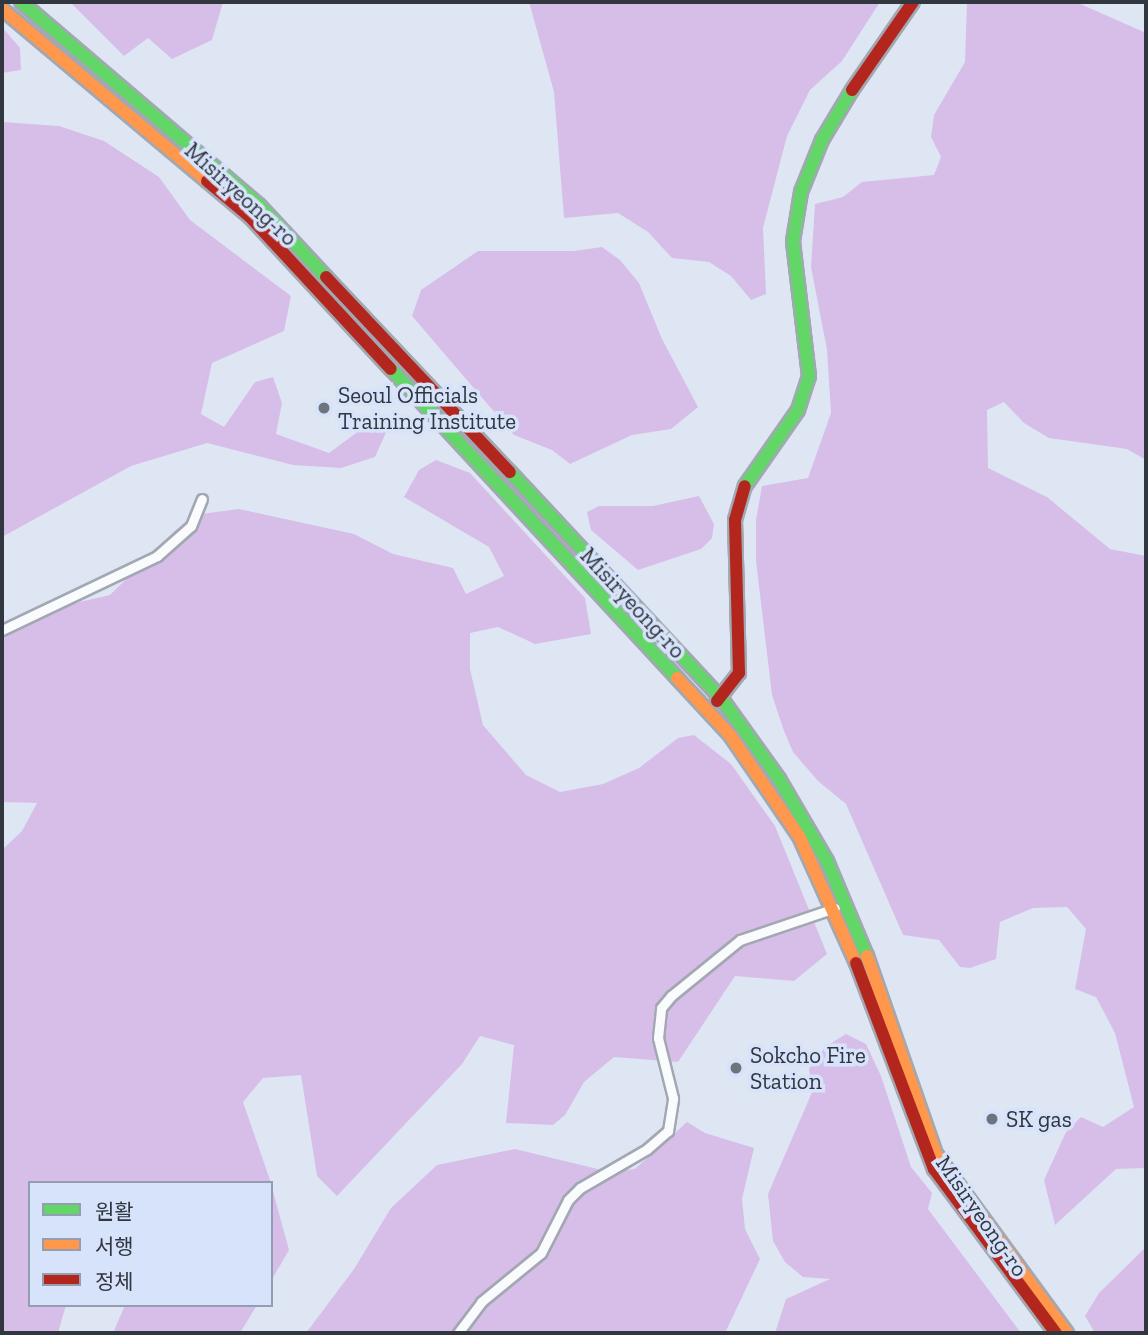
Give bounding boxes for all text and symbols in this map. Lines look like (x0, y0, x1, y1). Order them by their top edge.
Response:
street label: Misiryeong-ro (179, 136, 303, 252)
place label: Seoul Officials Training Institute (338, 381, 516, 435)
marker: Seoul Officials Training Institute (316, 400, 332, 416)
street label: Misiryeong-ro (575, 542, 691, 664)
place label: Sokcho Fire Station (750, 1041, 866, 1095)
marker: Sokcho Fire Station (728, 1060, 744, 1076)
place label: SK gas (1006, 1105, 1072, 1133)
marker: SK gas (984, 1111, 1000, 1127)
street label: Misiryeong-ro (930, 1150, 1034, 1282)
legend (28, 1181, 273, 1307)
text: 원활 (95, 1199, 134, 1224)
text: 서행 (95, 1234, 134, 1259)
text: 정체 (95, 1269, 134, 1294)

